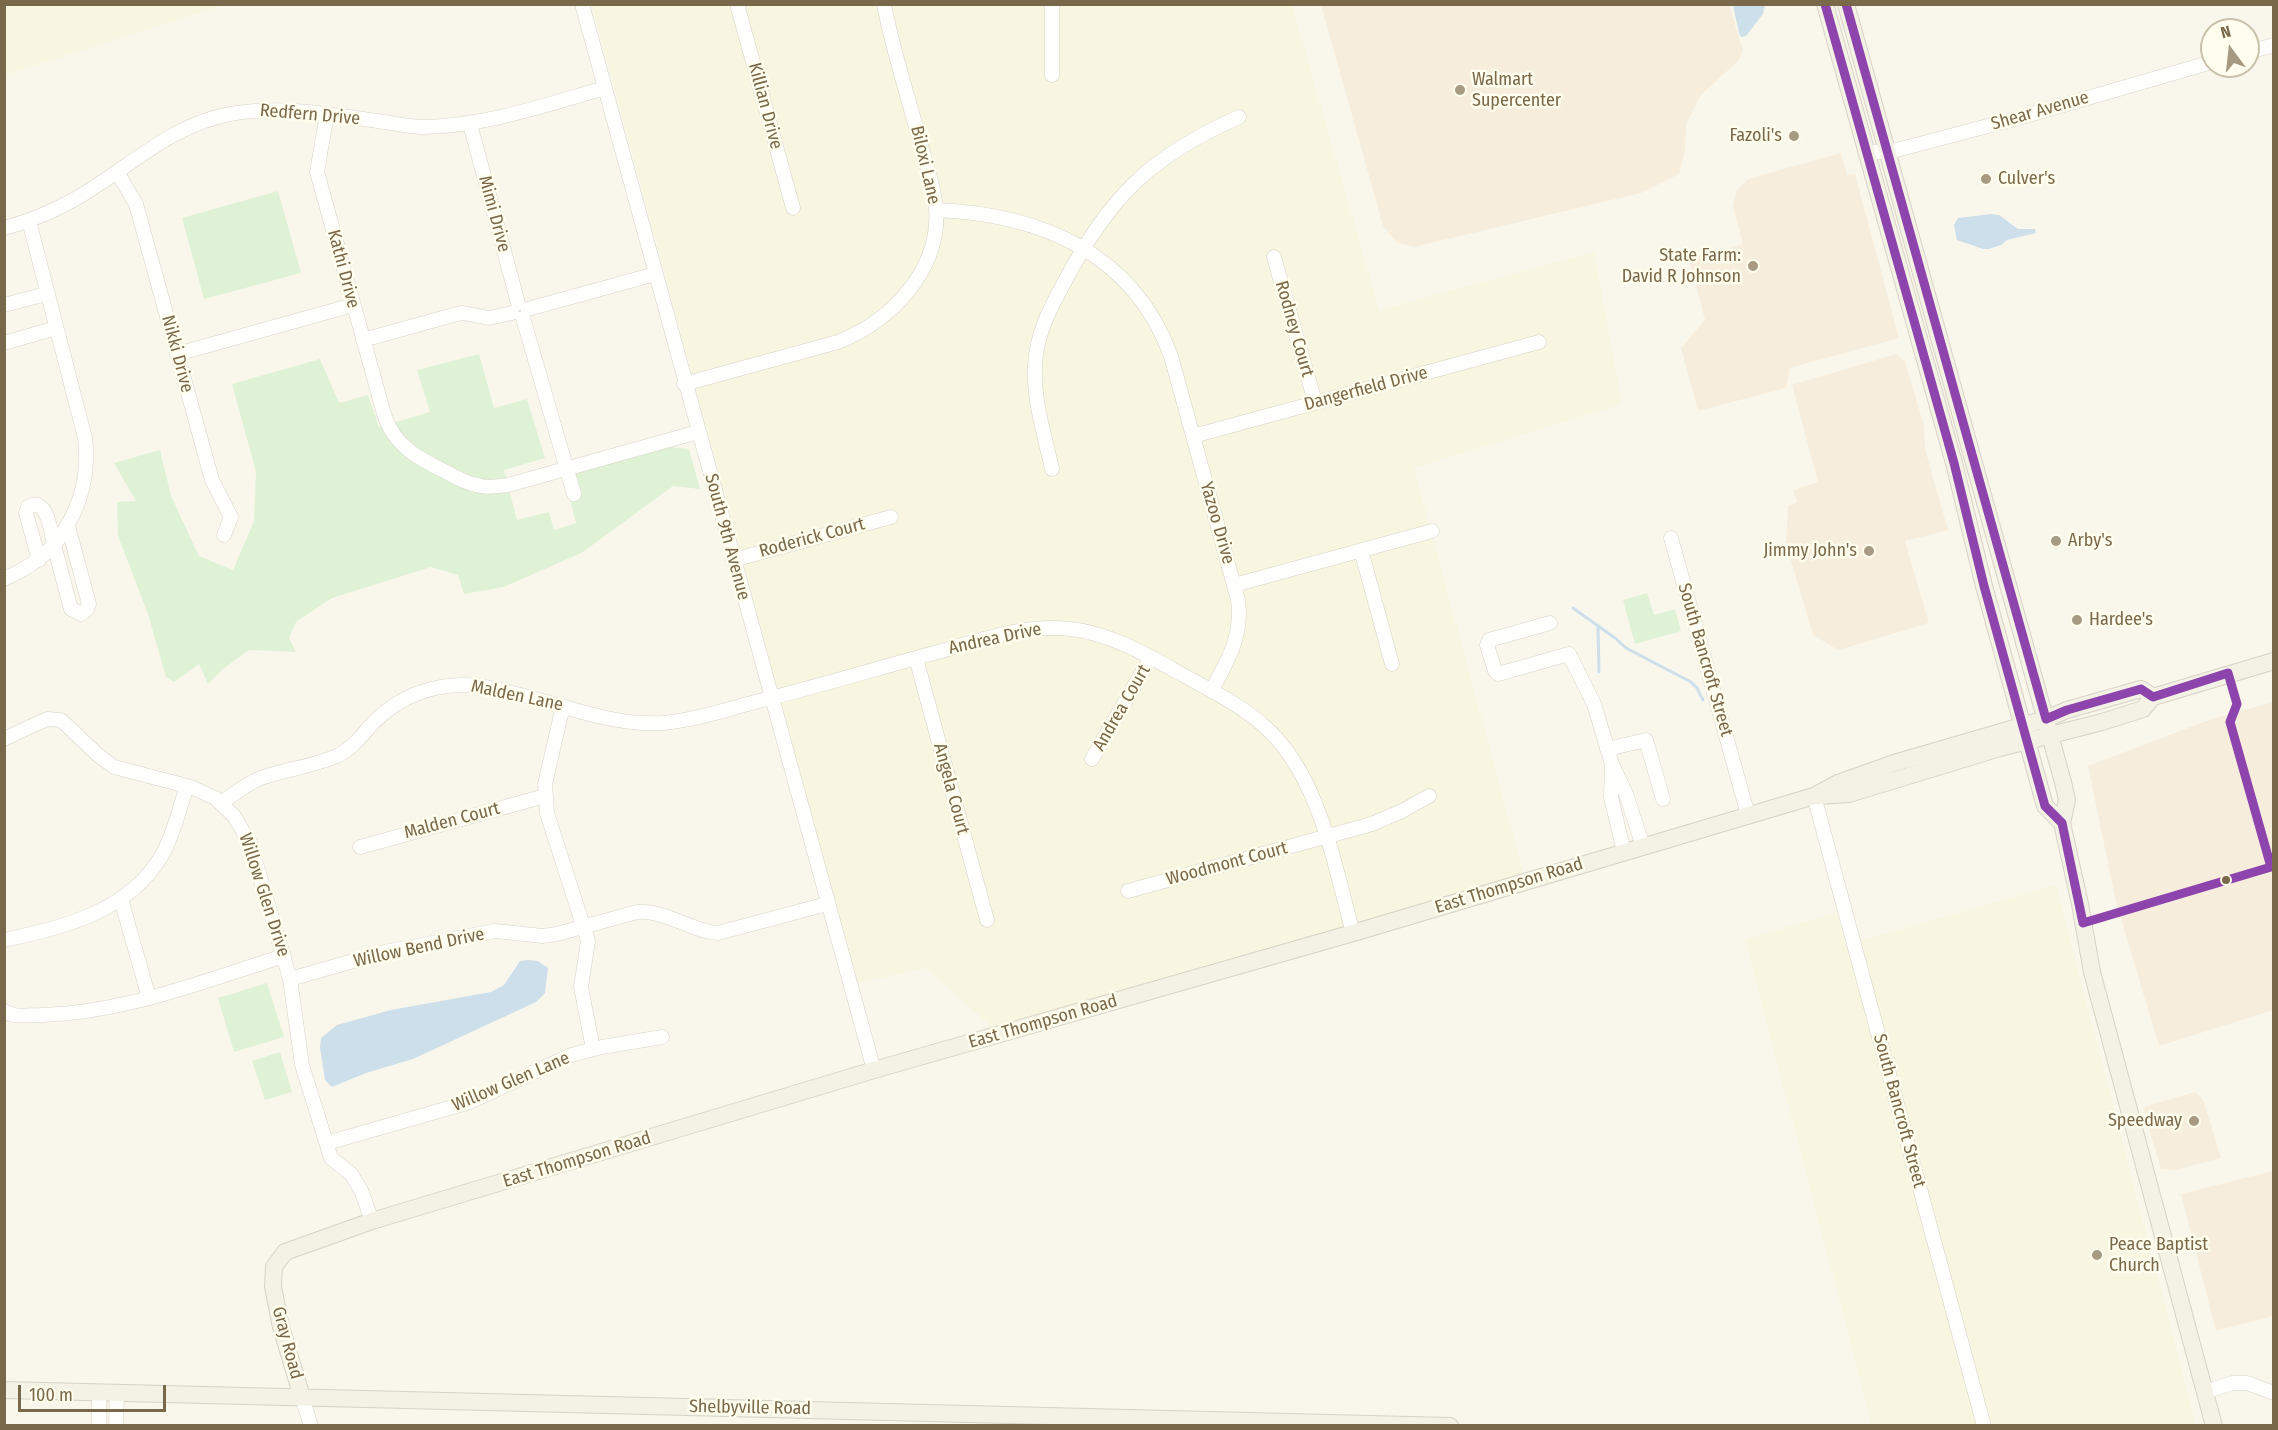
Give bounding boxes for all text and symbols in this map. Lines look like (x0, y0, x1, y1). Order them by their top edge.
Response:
north arrow (2200, 18, 2260, 78)
text: N (2219, 22, 2233, 42)
street label: Killian Drive (743, 60, 787, 152)
place label: Walmart Supercenter (1472, 69, 1561, 112)
marker: Walmart Supercenter (1453, 83, 1467, 97)
street label: Shear Avenue (1989, 87, 2091, 135)
street label: Redfern Drive (259, 100, 361, 130)
street label: Biloxi Lane (905, 124, 945, 206)
place label: Fazoli's (1729, 125, 1782, 147)
marker: Fazoli's (1787, 129, 1801, 143)
place label: Culver's (1998, 168, 2055, 190)
marker: Culver's (1979, 172, 1993, 186)
street label: Mimi Drive (473, 174, 515, 254)
street label: Kathi Drive (322, 227, 364, 311)
place label: State Farm: David R Johnson (1622, 245, 1741, 288)
marker: State Farm: David R Johnson (1746, 259, 1760, 273)
street label: Rodney Court (1270, 278, 1318, 380)
street label: Nikki Drive (156, 313, 198, 395)
street label: Dangerfield Drive (1302, 362, 1430, 416)
street label: South 9th Avenue (700, 471, 754, 603)
street label: Yazoo Drive (1195, 479, 1239, 567)
street label: Roderick Court (757, 514, 867, 562)
place label: Arby's (2068, 530, 2112, 552)
marker: Arby's (2049, 534, 2063, 548)
place label: Jimmy John's (1763, 540, 1857, 562)
marker: Jimmy John's (1862, 544, 1876, 558)
street label: South Bancroft Street (1673, 581, 1737, 739)
place label: Hardee's (2089, 609, 2153, 631)
marker: Hardee's (2070, 613, 2084, 627)
street label: Andrea Drive (947, 619, 1043, 659)
street label: Andrea Court (1089, 661, 1155, 755)
street label: Malden Lane (469, 676, 565, 716)
street label: Angela Court (928, 741, 974, 837)
street label: Malden Court (402, 798, 502, 844)
street label: Willow Glen Drive (234, 831, 294, 959)
street label: Woodmont Court (1164, 837, 1290, 891)
street label: East Thompson Road (1432, 853, 1586, 919)
unlabelled marker (2220, 874, 2232, 886)
street label: Willow Bend Drive (352, 924, 486, 972)
street label: East Thompson Road (966, 990, 1120, 1054)
street label: South Bancroft Street (1868, 1032, 1930, 1190)
street label: Willow Glen Lane (449, 1048, 573, 1116)
place label: Speedway (2108, 1110, 2182, 1132)
marker: Speedway (2187, 1114, 2201, 1128)
street label: East Thompson Road (500, 1127, 654, 1193)
place label: Peace Baptist Church (2109, 1234, 2208, 1276)
marker: Peace Baptist Church (2090, 1248, 2104, 1262)
street label: Gray Road (267, 1304, 307, 1382)
scale bar (21, 1373, 170, 1411)
text: 100 m (29, 1384, 73, 1406)
street label: Shelbyville Road (689, 1396, 811, 1420)

